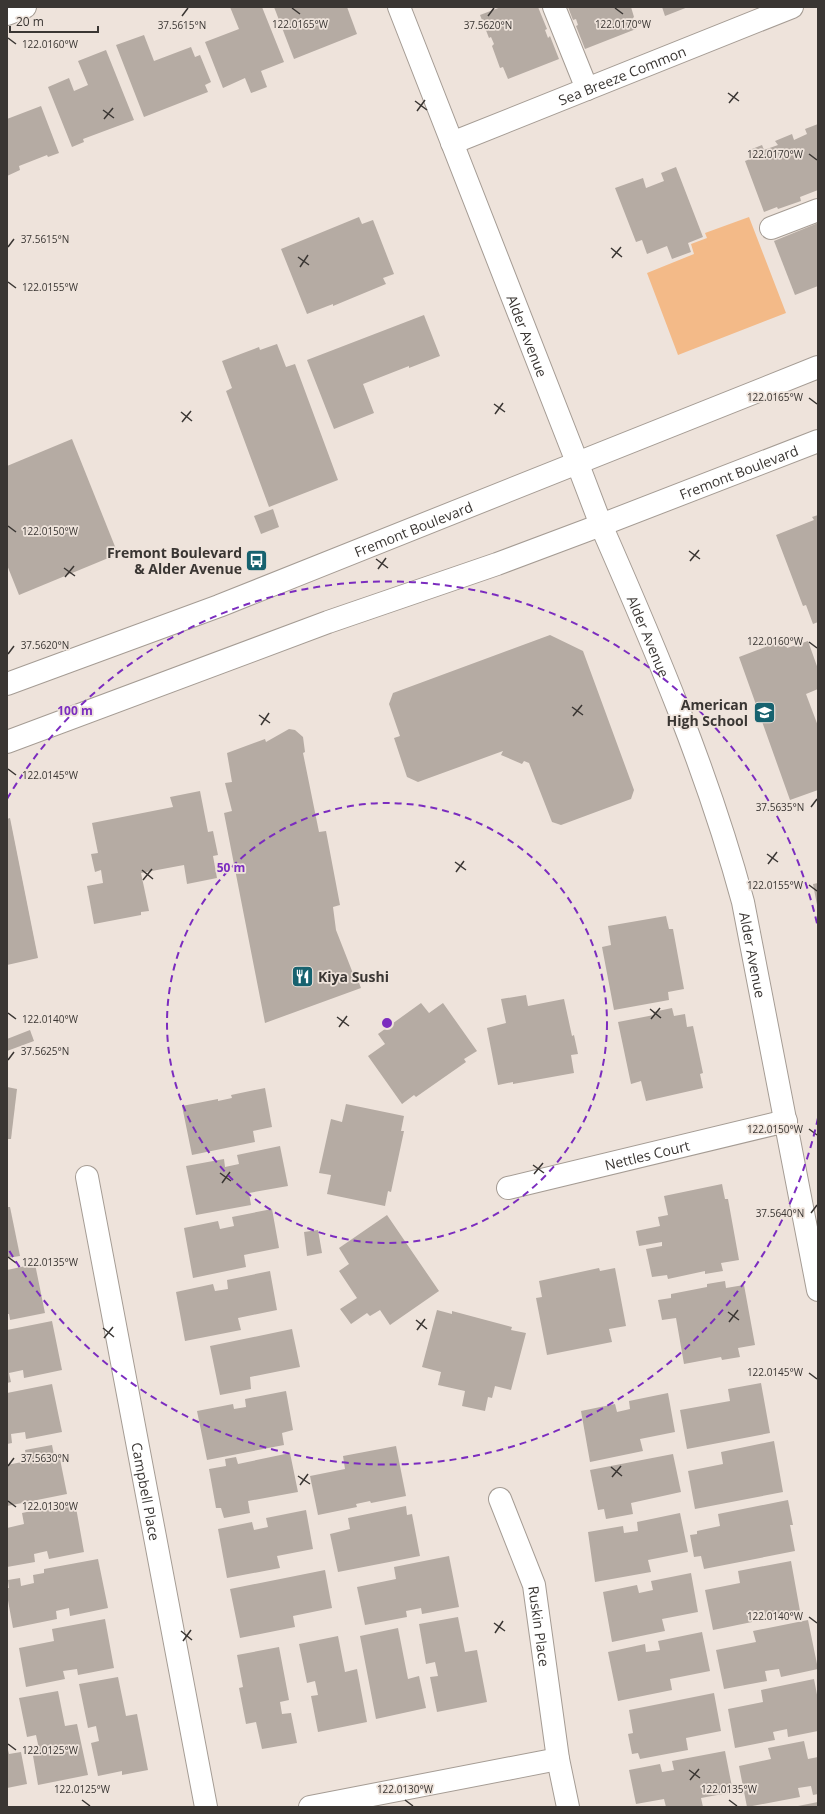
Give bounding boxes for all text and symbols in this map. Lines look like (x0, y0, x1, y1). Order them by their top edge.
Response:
scale bar (10, 8, 98, 34)
text: 20 m (16, 13, 44, 30)
text: 122.0165°W (272, 17, 329, 31)
text: 122.0170°W (595, 17, 652, 31)
text: 37.5615°N (158, 18, 206, 32)
text: 37.5620°N (464, 18, 512, 32)
text: 122.0160°W (22, 37, 79, 51)
street label: Sea Breeze Common (555, 41, 688, 109)
text: 122.0170°W (747, 147, 804, 161)
text: 37.5615°N (21, 232, 69, 246)
text: 122.0155°W (22, 280, 79, 294)
street label: Alder Avenue (503, 292, 552, 380)
text: 122.0165°W (747, 390, 804, 404)
street label: Fremont Boulevard (676, 440, 801, 503)
street label: Fremont Boulevard (351, 496, 475, 561)
text: 122.0150°W (22, 524, 79, 538)
place label: Fremont Boulevard & Alder Avenue (107, 543, 242, 578)
bus stop icon: Fremont Boulevard & Alder Avenue (244, 547, 270, 573)
street label: Alder Avenue (623, 592, 674, 680)
text: 122.0160°W (747, 634, 804, 648)
text: 37.5620°N (21, 638, 69, 652)
place label: American High School (667, 695, 748, 730)
school or university icon: American High School (751, 699, 777, 725)
text: 100 m (57, 702, 93, 719)
text: 122.0145°W (22, 768, 79, 782)
text: 37.5635°N (756, 800, 804, 814)
text: 50 m (217, 859, 245, 876)
text: 122.0155°W (747, 878, 804, 892)
street label: Alder Avenue (736, 910, 771, 999)
restaurant icon: Kiya Sushi (290, 963, 316, 989)
place label: Kiya Sushi (318, 967, 389, 986)
text: 122.0140°W (22, 1012, 79, 1026)
centre of rings (380, 1016, 394, 1030)
text: 37.5625°N (21, 1044, 69, 1058)
text: 122.0150°W (747, 1122, 804, 1136)
street label: Nettles Court (603, 1135, 691, 1174)
text: 37.5640°N (756, 1206, 804, 1220)
text: 122.0135°W (22, 1255, 79, 1269)
text: 122.0145°W (747, 1365, 804, 1379)
street label: Campbell Place (128, 1441, 165, 1542)
text: 37.5630°N (21, 1451, 69, 1465)
text: 122.0130°W (22, 1499, 79, 1513)
street label: Ruskin Place (525, 1585, 555, 1668)
text: 122.0140°W (747, 1609, 804, 1623)
text: 122.0125°W (22, 1743, 79, 1757)
text: 122.0125°W (54, 1782, 111, 1796)
text: 122.0130°W (377, 1782, 434, 1796)
text: 122.0135°W (701, 1782, 758, 1796)

